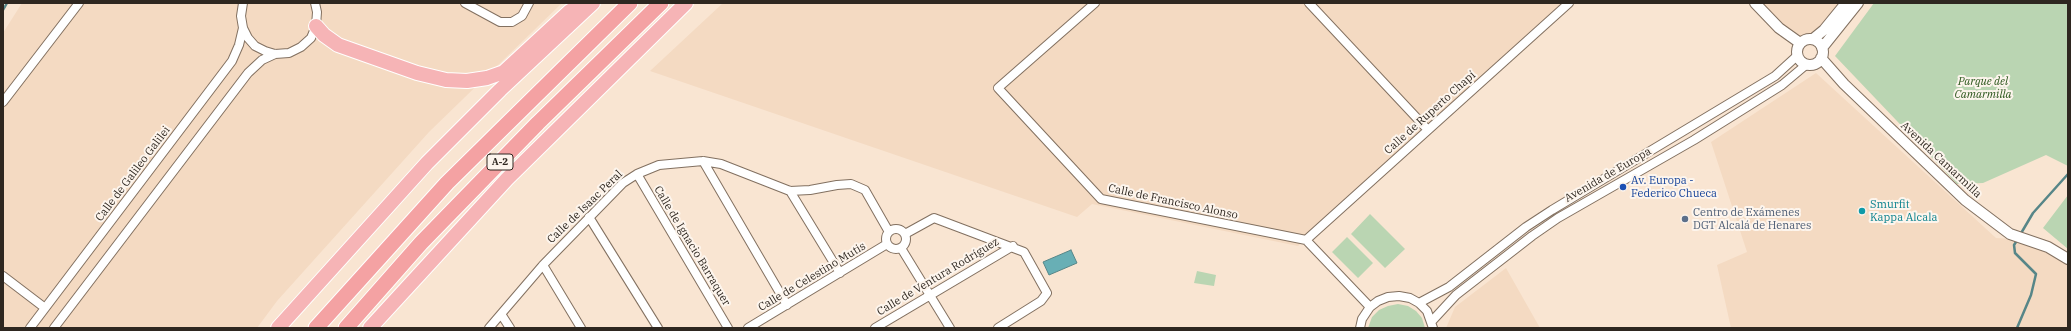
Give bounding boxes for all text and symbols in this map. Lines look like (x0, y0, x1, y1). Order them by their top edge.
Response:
street label: Calle de Ruperto Chapí (1382, 69, 1478, 157)
park label: Parque del Camarmilla (1954, 75, 2012, 101)
street label: Avenida Camarmilla (1898, 119, 1984, 201)
street label: Calle de Galileo Galilei (93, 124, 173, 224)
street label: Avenida de Europa (1562, 145, 1654, 205)
road number: A-2 (487, 154, 513, 170)
street label: Calle de Isaac Peral (545, 168, 625, 246)
place label: Av. Europa - Federico Chueca (1631, 174, 1717, 200)
street label: Calle de Francisco Alonso (1107, 182, 1239, 222)
marker: Av. Europa - Federico Chueca (1618, 182, 1628, 192)
street label: Calle de Ignacio Barraquer (651, 184, 733, 308)
place label: Smurfit Kappa Alcala (1870, 198, 1937, 224)
place label: Centro de Exámenes DGT Alcalá de Henares (1693, 206, 1811, 232)
marker: Smurfit Kappa Alcala (1857, 206, 1867, 216)
marker: Centro de Exámenes DGT Alcalá de Henares (1680, 214, 1690, 224)
street label: Calle de Ventura Rodríguez (875, 235, 1001, 319)
street label: Calle de Celestino Mutis (756, 240, 868, 314)

